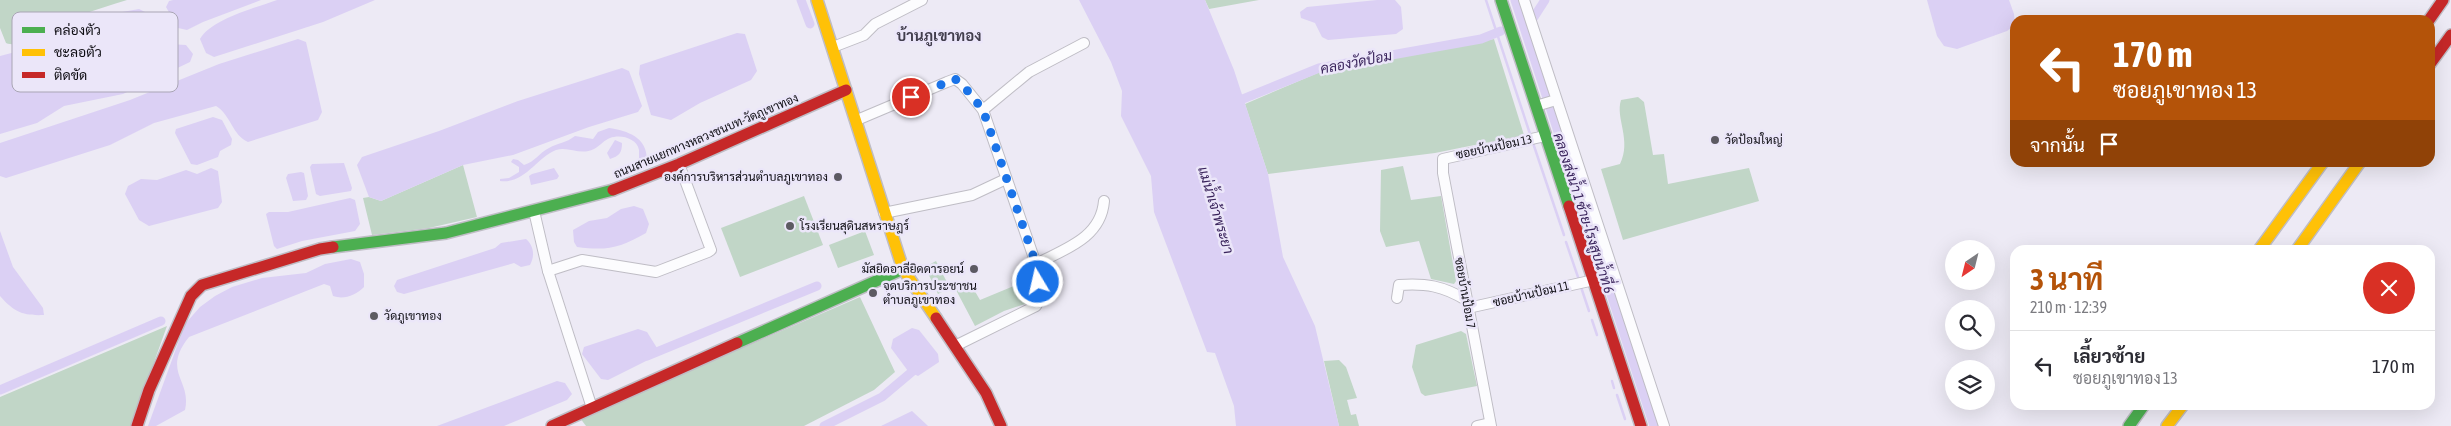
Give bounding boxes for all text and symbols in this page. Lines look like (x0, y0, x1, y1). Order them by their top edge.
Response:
legend (12, 12, 178, 92)
text: คล่องตัว (54, 22, 101, 38)
district label: บ้านภูเขาทอง (896, 26, 982, 47)
text: 170 m (2113, 34, 2192, 74)
icon: left (2030, 35, 2095, 100)
text: ชะลอตัว (54, 44, 102, 60)
water label: คลองวัดป้อม (1319, 47, 1394, 77)
text: ติดขัด (54, 67, 87, 83)
pin (890, 76, 932, 118)
text: ซอยภูเขาทอง 13 (2113, 77, 2257, 103)
icon: arrive (897, 83, 925, 111)
street label: ถนนสายแยกทางหลวงชนบท-วัดภูเขาทอง (612, 91, 801, 182)
water label: คลองส่งน้ำ 1 ซ้าย-โรงสูบน้ำที่ 6 (1549, 130, 1621, 296)
icon: arrive (2095, 130, 2123, 158)
street label: ซอยบ้านป้อม 13 (1455, 132, 1533, 162)
place label: วัดป้อมใหญ่ (1725, 132, 1783, 147)
marker: วัดป้อมใหญ่ (1709, 134, 1721, 146)
text: จากนั้น (2030, 134, 2085, 156)
water label: แม่น้ำเจ้าพระยา (1195, 163, 1241, 256)
place label: องค์การบริหารส่วนตำบลภูเขาทอง (664, 169, 828, 185)
marker: องค์การบริหารส่วนตำบลภูเขาทอง (832, 171, 844, 183)
place label: โรงเรียนสุดินสหราษฎร์ (799, 218, 909, 235)
marker: โรงเรียนสุดินสหราษฎร์ (784, 220, 796, 232)
north arrow (1945, 240, 1995, 290)
map controls (1945, 240, 1995, 410)
position arrow (1011, 255, 1063, 307)
street label: ซอยบ้านป้อม 7 (1452, 256, 1478, 330)
place label: มัสยิดอาลียิดดารอยน์ (862, 261, 964, 276)
text: 3 นาที (2030, 262, 2103, 296)
button: close (2363, 262, 2415, 314)
marker: มัสยิดอาลียิดดารอยน์ (968, 263, 980, 275)
street label: ซอยบ้านป้อม 11 (1492, 278, 1571, 310)
place label: จุดบริการประชาชน ตำบลภูเขาทอง (883, 279, 977, 308)
marker: จุดบริการประชาชน ตำบลภูเขาทอง (867, 287, 879, 299)
text: 210 m · 12:39 (2030, 298, 2107, 316)
button: search (1945, 300, 1995, 350)
place label: วัดภูเขาทอง (384, 309, 442, 324)
marker: วัดภูเขาทอง (368, 310, 380, 322)
text: เลี้ยวซ้าย (2073, 345, 2145, 367)
icon: left (2030, 352, 2058, 380)
text: 170 m (2372, 355, 2415, 377)
button: layers (1945, 360, 1995, 410)
text: ซอยภูเขาทอง 13 (2073, 369, 2178, 387)

